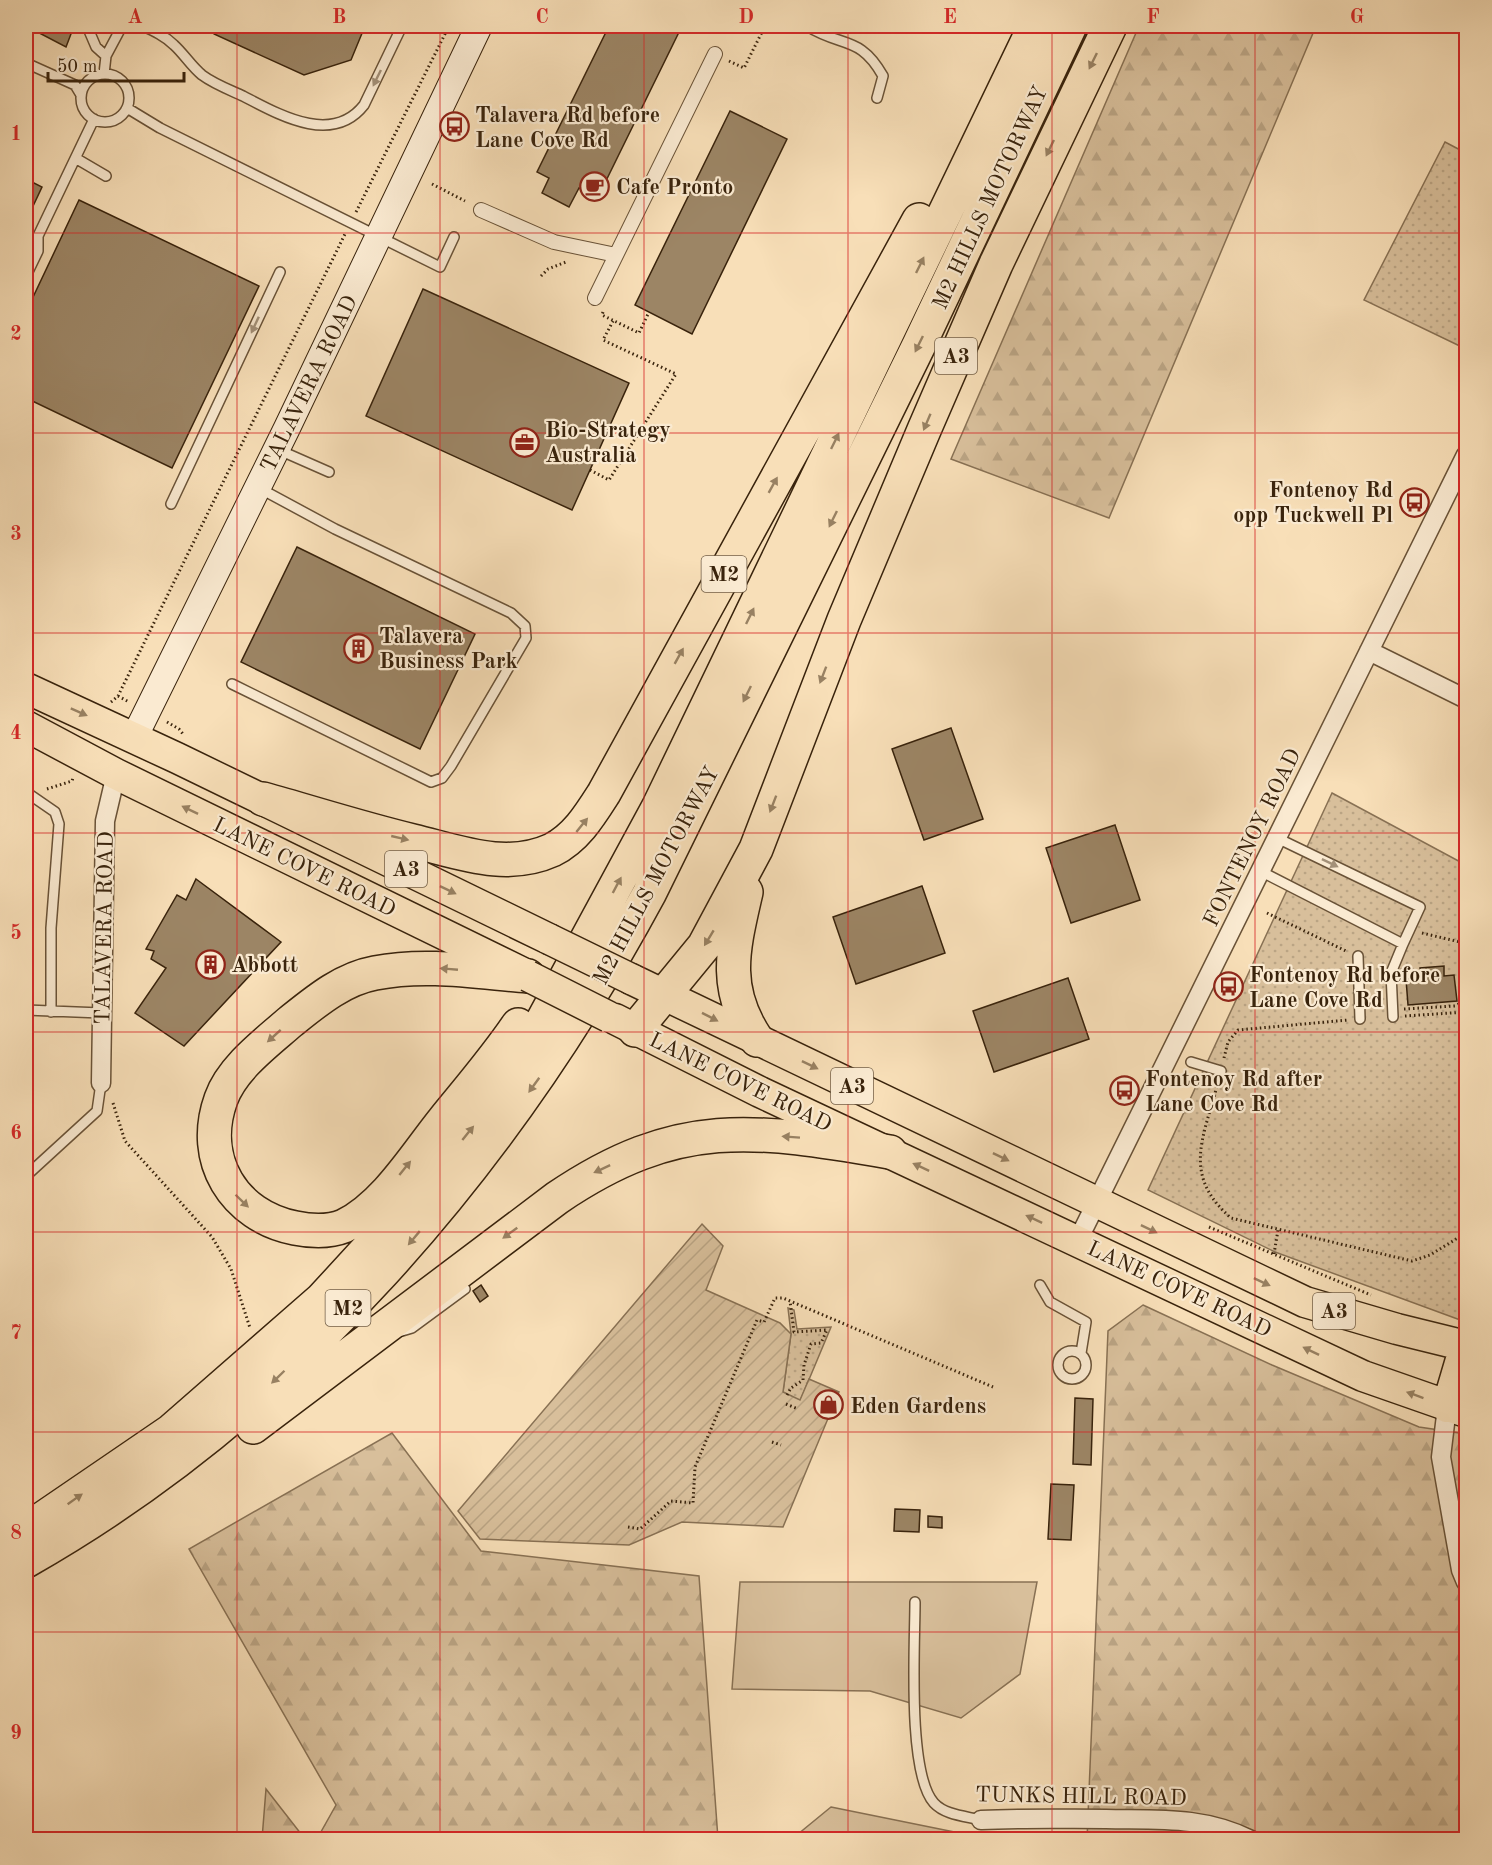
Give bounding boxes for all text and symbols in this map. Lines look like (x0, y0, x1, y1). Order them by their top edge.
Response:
text: A (127, 8, 143, 28)
text: B (332, 8, 346, 28)
text: C (535, 8, 549, 28)
text: D (738, 8, 754, 28)
text: E (943, 8, 957, 28)
text: F (1146, 8, 1160, 28)
text: G (1350, 8, 1364, 28)
scale bar (48, 45, 184, 83)
one-way arrow (1088, 52, 1098, 69)
text: 50 m (57, 58, 97, 76)
one-way arrow (372, 70, 382, 87)
street label: M2 HILLS MOTORWAY (929, 83, 1052, 313)
place label: Talavera Rd before Lane Cove Rd (475, 105, 660, 152)
bus stop icon: Talavera Rd before Lane Cove Rd (438, 111, 470, 143)
text: 1 (10, 125, 22, 145)
one-way arrow (1046, 140, 1055, 157)
cafe icon: Cafe Pronto (579, 170, 611, 202)
place label: Cafe Pronto (616, 177, 733, 199)
one-way arrow (915, 257, 924, 274)
street label: TALAVERA ROAD (258, 292, 362, 476)
one-way arrow (251, 317, 260, 334)
text: 2 (10, 325, 22, 345)
one-way arrow (915, 336, 924, 353)
road number: A3 (935, 338, 977, 374)
one-way arrow (922, 413, 932, 431)
place label: Bio-Strategy Australia (545, 420, 671, 467)
office icon: Bio-Strategy Australia (508, 426, 540, 458)
one-way arrow (831, 432, 840, 449)
one-way arrow (768, 476, 778, 493)
place label: Fontenoy Rd opp Tuckwell Pl (1233, 480, 1393, 527)
bus stop icon: Fontenoy Rd opp Tuckwell Pl (1398, 486, 1430, 518)
one-way arrow (829, 511, 838, 528)
text: 3 (10, 525, 22, 545)
road number: M2 (702, 556, 746, 592)
one-way arrow (746, 608, 755, 625)
place label: Talavera Business Park (379, 626, 518, 673)
building icon: Talavera Business Park (342, 632, 374, 664)
one-way arrow (674, 647, 684, 664)
one-way arrow (818, 666, 827, 684)
one-way arrow (743, 686, 752, 703)
one-way arrow (70, 707, 87, 716)
text: 4 (10, 724, 22, 744)
street label: FONTENOY ROAD (1200, 745, 1305, 930)
street label: M2 HILLS MOTORWAY (590, 763, 724, 989)
one-way arrow (768, 795, 778, 813)
one-way arrow (182, 805, 199, 814)
street label: LANE COVE ROAD (209, 814, 399, 922)
one-way arrow (575, 818, 588, 833)
street label: TALAVERA ROAD (92, 831, 118, 1025)
one-way arrow (391, 834, 410, 843)
road number: A3 (385, 851, 427, 887)
one-way arrow (1321, 859, 1338, 868)
one-way arrow (612, 876, 622, 893)
one-way arrow (439, 885, 456, 894)
text: 5 (10, 923, 22, 944)
one-way arrow (703, 930, 714, 946)
building icon: Abbott (194, 948, 226, 980)
place label: Abbott (231, 955, 298, 977)
one-way arrow (440, 964, 459, 974)
place label: Fontenoy Rd before Lane Cove Rd (1249, 965, 1440, 1012)
bus stop icon: Fontenoy Rd before Lane Cove Rd (1212, 971, 1244, 1003)
one-way arrow (702, 1012, 719, 1021)
one-way arrow (267, 1029, 282, 1043)
street label: LANE COVE ROAD (645, 1029, 835, 1137)
one-way arrow (801, 1061, 818, 1070)
road number: A3 (831, 1068, 873, 1104)
place label: Fontenoy Rd after Lane Cove Rd (1145, 1069, 1322, 1116)
bus stop icon: Fontenoy Rd after Lane Cove Rd (1108, 1075, 1140, 1107)
one-way arrow (528, 1076, 540, 1092)
text: 6 (10, 1124, 22, 1144)
one-way arrow (462, 1126, 474, 1141)
one-way arrow (782, 1132, 801, 1142)
one-way arrow (992, 1153, 1009, 1162)
one-way arrow (398, 1160, 411, 1176)
one-way arrow (912, 1162, 929, 1171)
one-way arrow (594, 1165, 611, 1174)
one-way arrow (235, 1194, 249, 1208)
one-way arrow (1025, 1215, 1042, 1224)
one-way arrow (1140, 1224, 1157, 1233)
one-way arrow (502, 1227, 518, 1239)
one-way arrow (407, 1230, 420, 1246)
street label: LANE COVE ROAD (1084, 1238, 1275, 1342)
one-way arrow (1253, 1277, 1271, 1287)
road number: M2 (326, 1290, 370, 1326)
road number: A3 (1313, 1293, 1355, 1329)
text: 7 (10, 1324, 22, 1344)
one-way arrow (1302, 1346, 1319, 1355)
one-way arrow (271, 1370, 285, 1384)
shop icon: Eden Gardens (813, 1389, 845, 1421)
one-way arrow (1405, 1389, 1423, 1399)
place label: Eden Gardens (850, 1396, 986, 1418)
one-way arrow (66, 1493, 82, 1505)
text: 8 (10, 1524, 22, 1544)
text: 9 (10, 1724, 22, 1744)
street label: TUNKS HILL ROAD (975, 1784, 1187, 1810)

